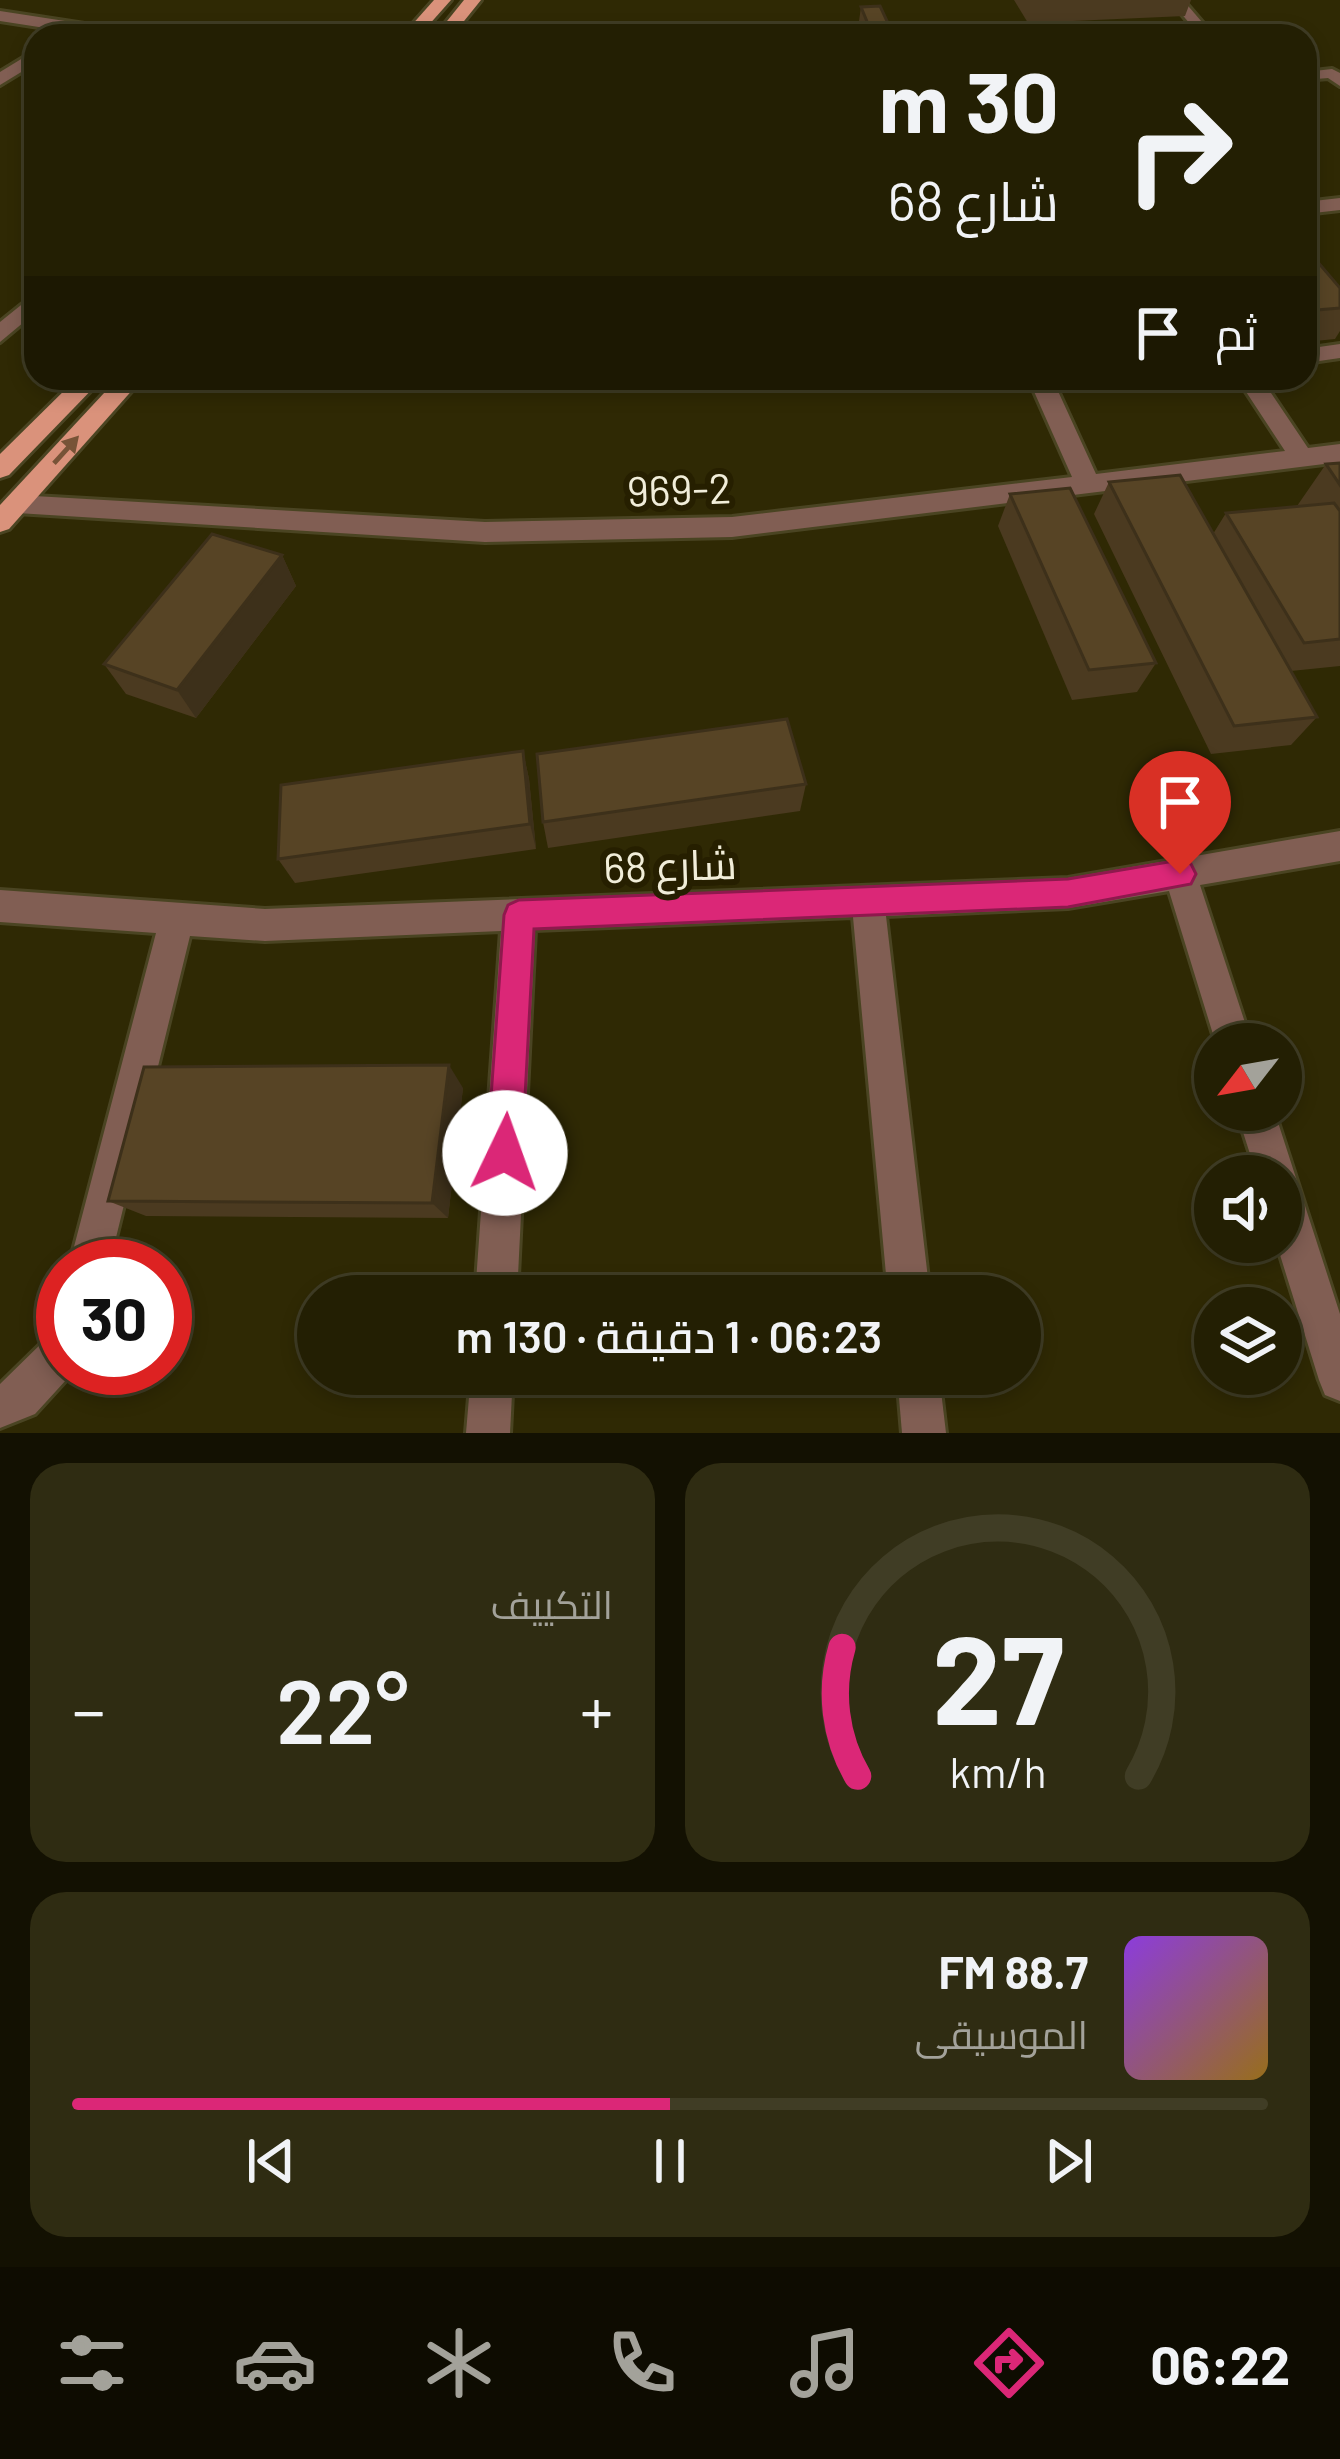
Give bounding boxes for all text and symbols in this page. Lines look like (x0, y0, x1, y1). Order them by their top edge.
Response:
text: 30 m (879, 49, 1059, 150)
icon: right (1101, 72, 1257, 228)
text: شارع 68 (888, 167, 1059, 232)
icon: arrive (1125, 300, 1191, 366)
text: ثم (1215, 305, 1257, 359)
one-way arrow (52, 435, 79, 465)
street label: 969-2 (626, 461, 732, 515)
pin (1129, 751, 1231, 874)
icon: arrive (1147, 769, 1213, 835)
street label: شارع 68 (603, 837, 738, 896)
north arrow (1194, 1023, 1302, 1131)
map controls (1194, 1023, 1302, 1395)
position arrow (442, 1090, 568, 1216)
button: sound (1194, 1155, 1302, 1263)
speed limit sign: 30 (36, 1239, 192, 1395)
button: layers (1194, 1287, 1302, 1395)
text: 06:23 · 1 دقيقة · 130 m (456, 1308, 882, 1362)
text: التكييف (491, 1580, 613, 1627)
text: 27 (932, 1600, 1063, 1750)
text: 22° (276, 1654, 409, 1762)
text: − (72, 1669, 105, 1748)
text: + (580, 1669, 613, 1748)
text: km/h (949, 1744, 1046, 1796)
text: 88.7 FM (938, 1944, 1088, 1998)
text: الموسيقى (915, 2010, 1088, 2057)
icon: previous (238, 2128, 304, 2194)
icon: pause (637, 2128, 703, 2194)
icon: next (1036, 2128, 1102, 2194)
icon: filters (50, 2321, 134, 2405)
icon: car (233, 2321, 317, 2405)
icon: climate (417, 2321, 501, 2405)
icon: phone (600, 2321, 684, 2405)
icon: music (783, 2321, 867, 2405)
icon: directions (967, 2321, 1051, 2405)
text: 06:22 (1150, 2331, 1290, 2396)

